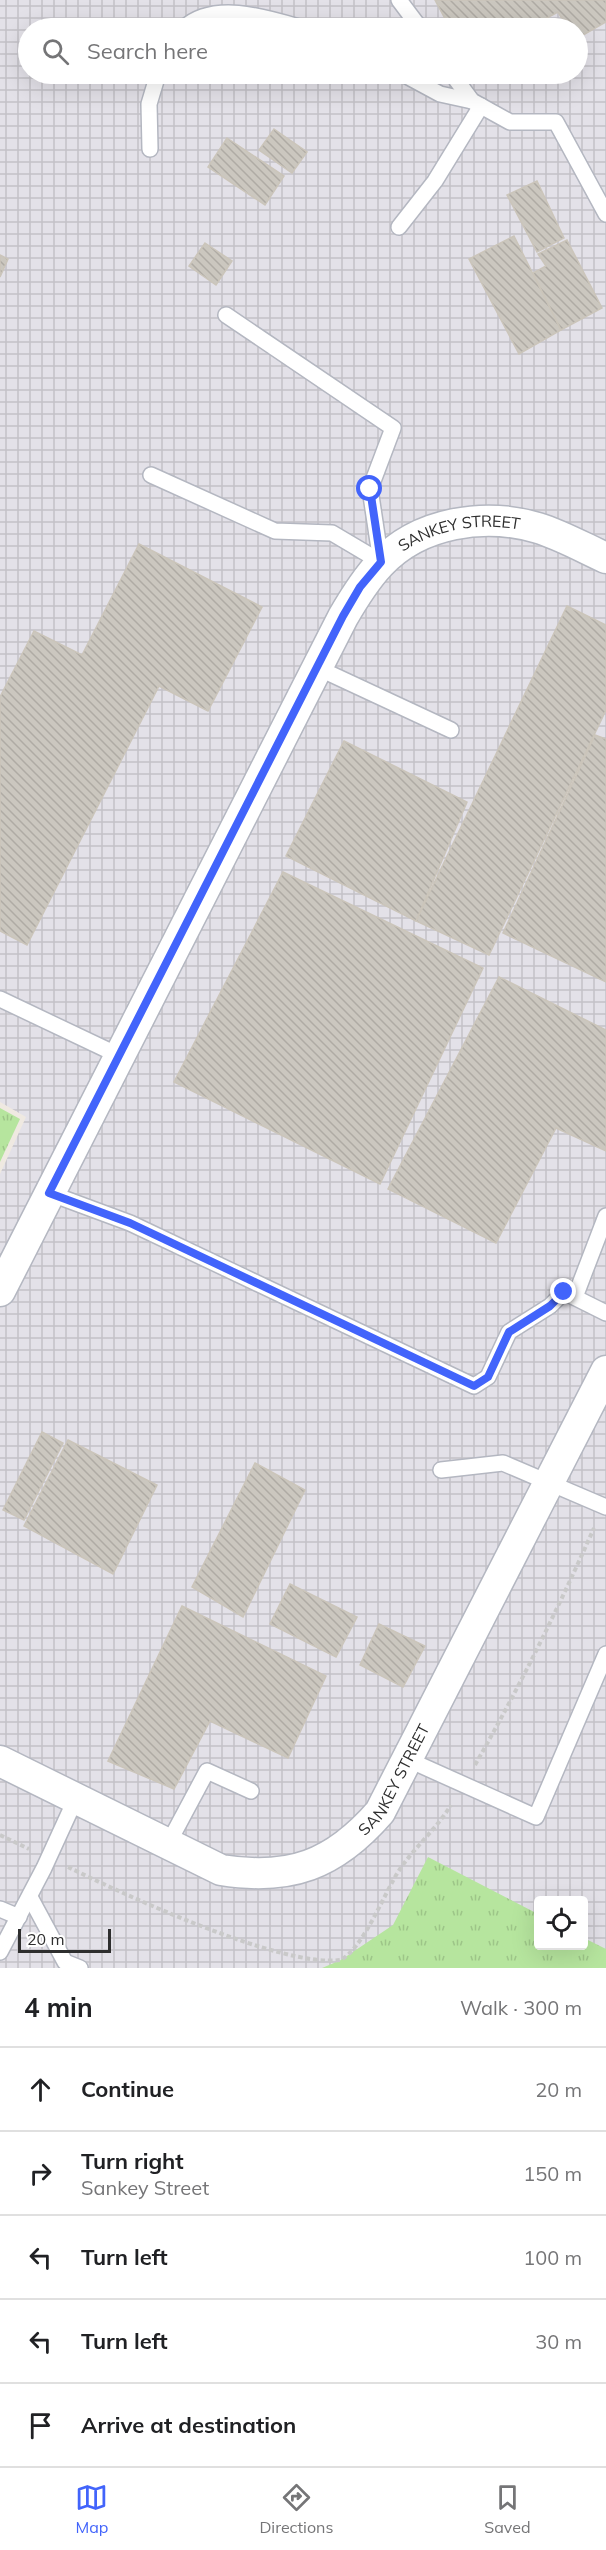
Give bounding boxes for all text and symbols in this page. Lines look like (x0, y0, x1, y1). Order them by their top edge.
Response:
search box (18, 18, 588, 84)
icon: search (39, 35, 72, 68)
text: Search here (87, 37, 208, 65)
route start (356, 475, 382, 501)
street label: SANKEY STREET (394, 511, 522, 555)
route end (550, 1278, 576, 1304)
street label: SANKEY STREET (354, 1720, 434, 1839)
map controls (534, 1896, 588, 1950)
button: locate (534, 1896, 588, 1950)
scale bar (18, 1926, 111, 1954)
text: 20 m (27, 1929, 64, 1949)
text: 4 min (24, 1991, 93, 2024)
text: Walk · 300 m (460, 1995, 582, 2020)
icon: ahead (24, 2073, 57, 2106)
text: Continue (81, 2075, 174, 2103)
text: 20 m (535, 2077, 582, 2102)
text: Turn right (81, 2147, 184, 2175)
icon: right (24, 2157, 57, 2190)
text: 150 m (523, 2161, 582, 2186)
text: Sankey Street (81, 2175, 209, 2200)
icon: left (24, 2241, 57, 2274)
text: Turn left (81, 2243, 168, 2271)
text: 100 m (523, 2245, 582, 2270)
icon: left (24, 2325, 57, 2358)
text: Turn left (81, 2327, 168, 2355)
text: 30 m (535, 2329, 582, 2354)
icon: arrive (24, 2409, 57, 2442)
text: Arrive at destination (81, 2411, 296, 2439)
tab: Map (75, 2481, 108, 2537)
tab: Directions (259, 2481, 333, 2537)
tab: Saved (484, 2481, 531, 2537)

